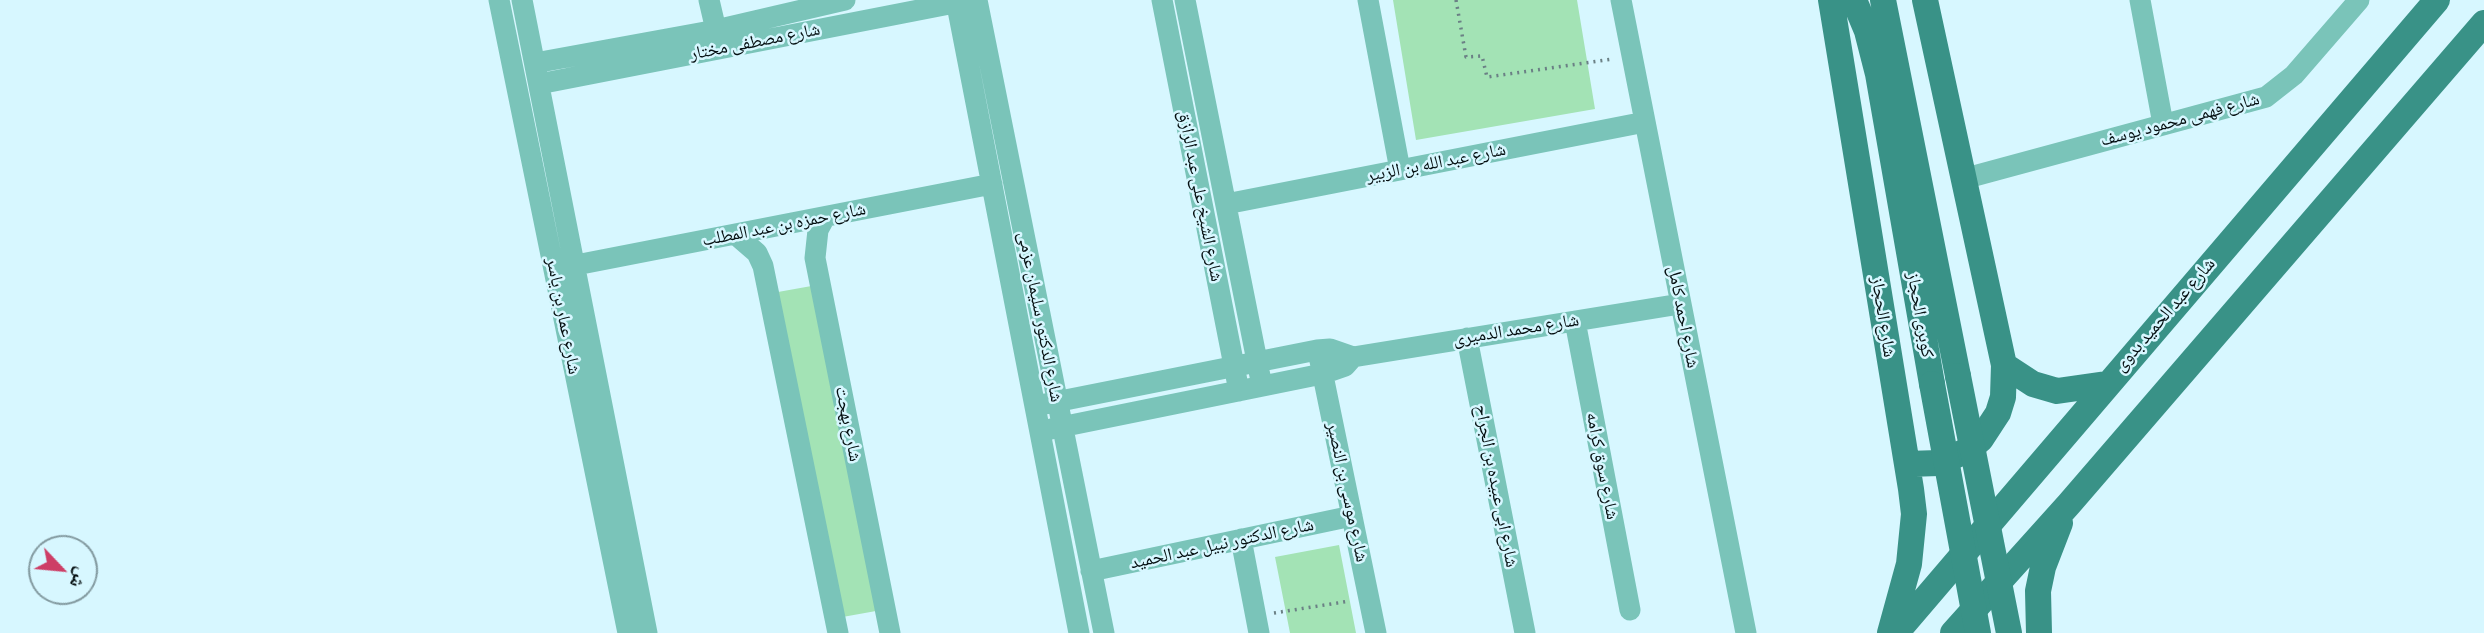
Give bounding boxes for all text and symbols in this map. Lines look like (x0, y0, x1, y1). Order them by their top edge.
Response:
street label: شارع مصطفى مختار (688, 19, 822, 65)
street label: شارع فهمى محمود يوسف (2098, 88, 2262, 152)
street label: شارع الشيخ على عبد الرازق (1173, 108, 1227, 284)
street label: شارع عبد الله بن الزبير (1364, 139, 1508, 187)
street label: شارع حمزه بن عبد المطلب (700, 199, 868, 251)
street label: شارع الدكتور سليمان عزمى (1013, 230, 1067, 404)
street label: شارع عبد الحميد بدوى (2110, 254, 2220, 376)
street label: شارع عمار بن ياسر (541, 256, 585, 376)
street label: شارع احمد كامل (1662, 264, 1704, 370)
street label: كوبرى الحجاز (1902, 271, 1938, 359)
street label: شارع الحجاز (1866, 275, 1900, 359)
street label: شارع محمد الدميرى (1451, 309, 1581, 351)
street label: شارع بهجت (830, 384, 866, 464)
street label: شارع ابى عبيده بن الجراح (1470, 403, 1522, 569)
street label: شارع سوق كرامه (1581, 411, 1623, 521)
street label: شارع موسى بن النصير (1322, 420, 1372, 564)
street label: شارع الدكتور نبيل عبد الحميد (1128, 514, 1316, 574)
north arrow (28, 535, 98, 605)
text: ش (64, 564, 96, 593)

